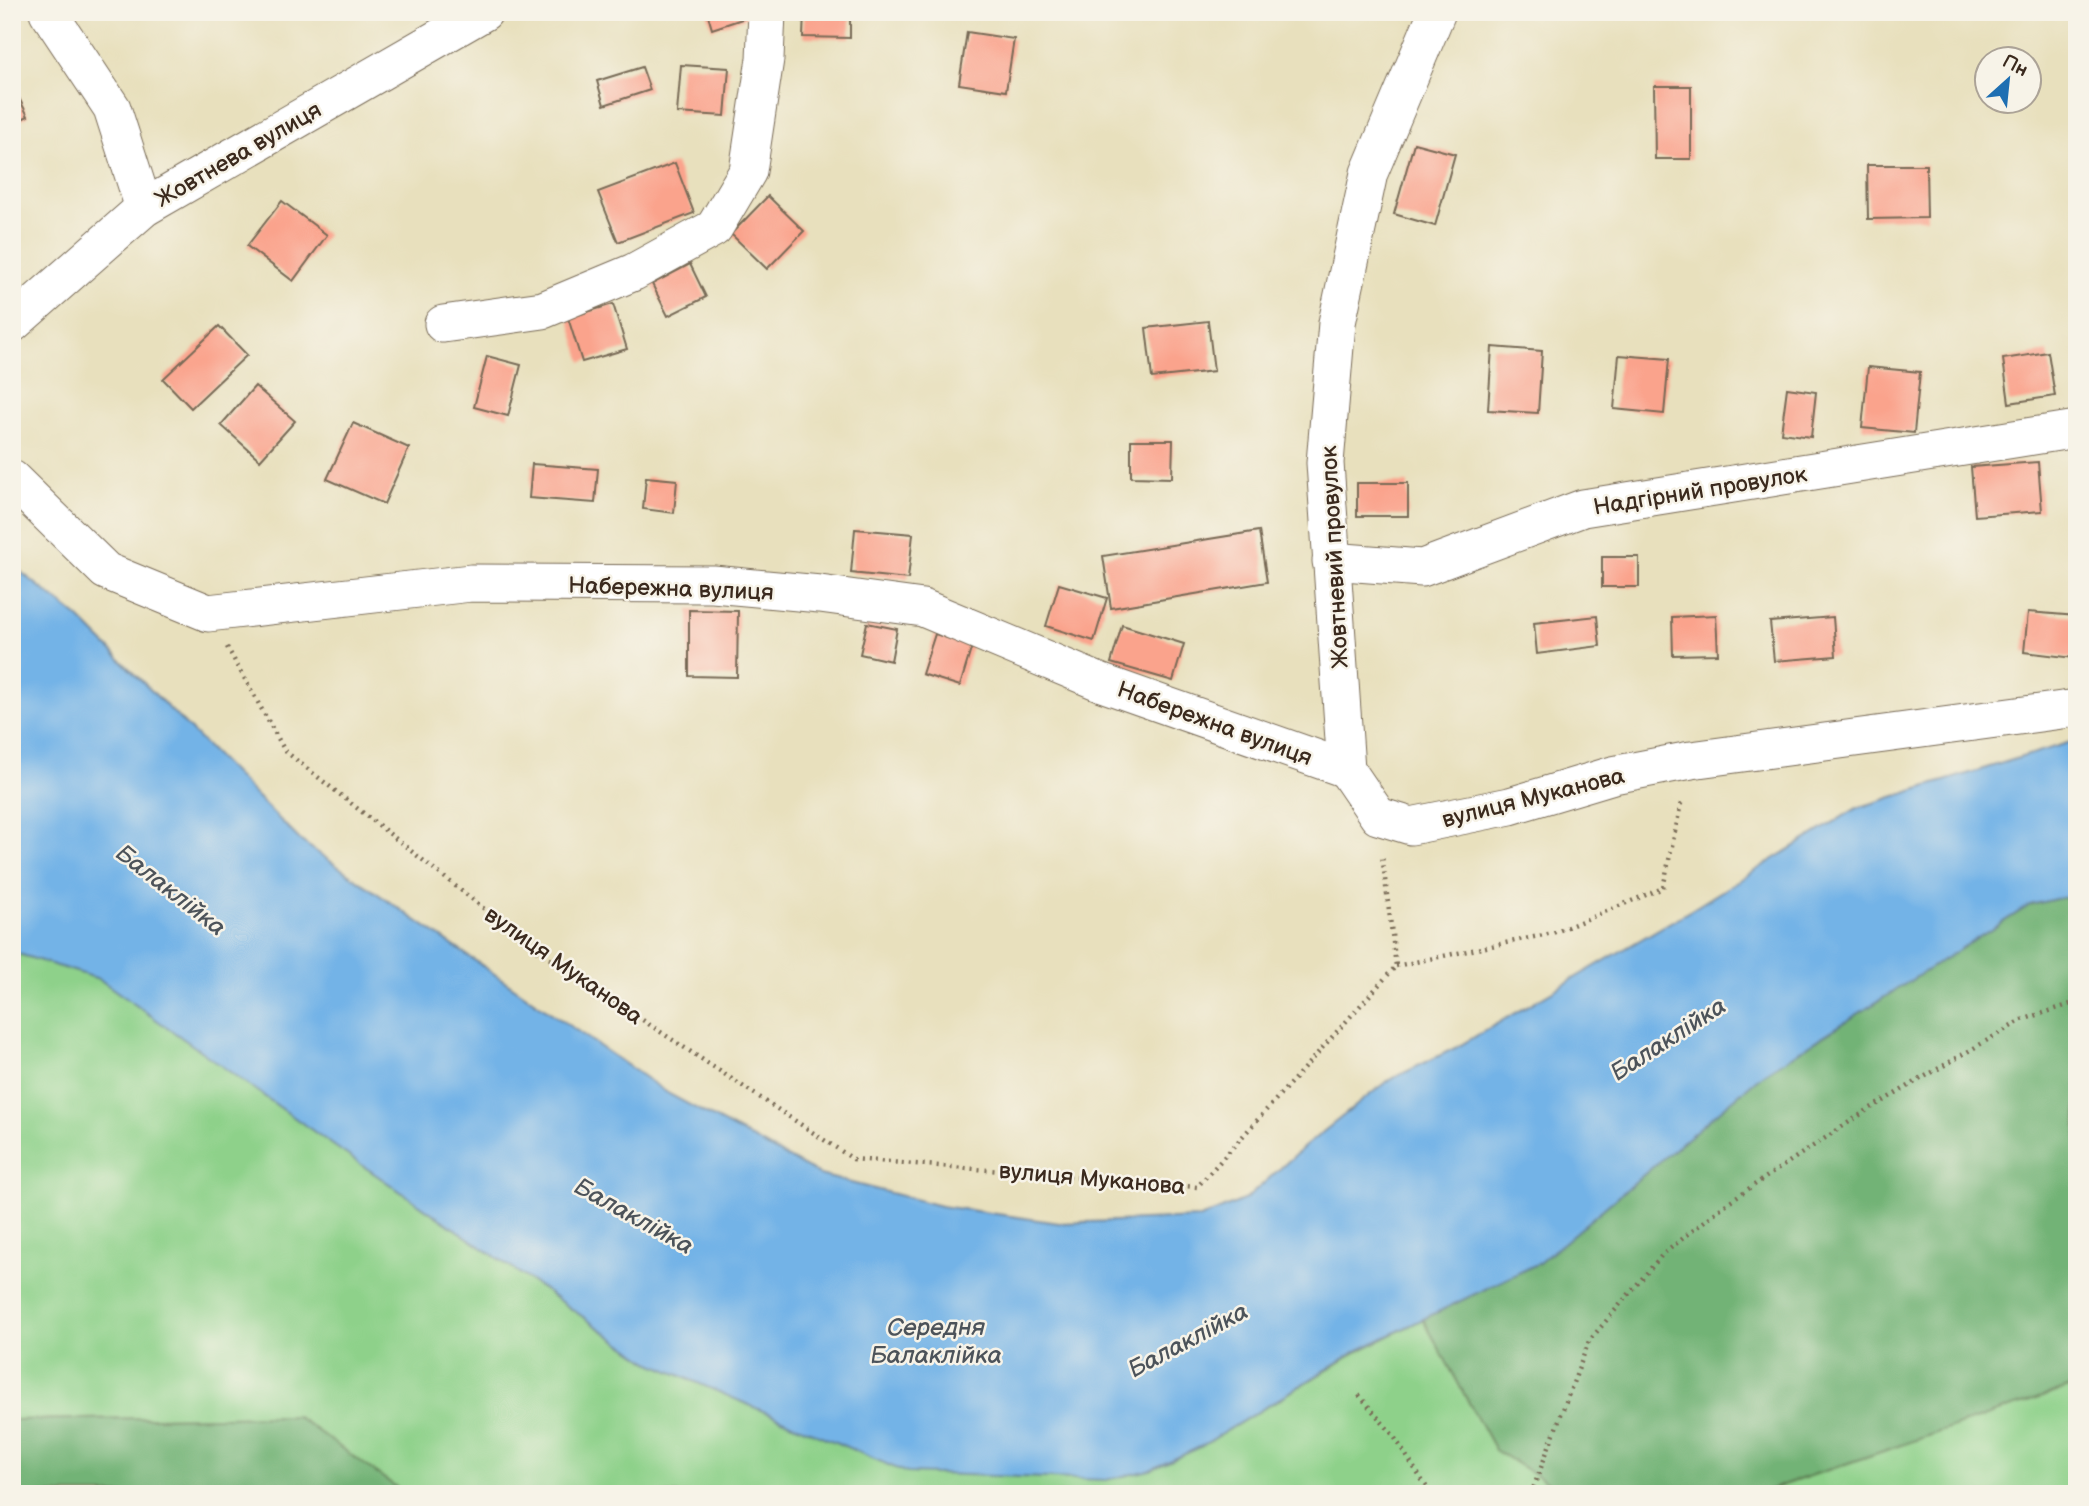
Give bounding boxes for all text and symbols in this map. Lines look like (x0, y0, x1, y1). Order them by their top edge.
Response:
north arrow (1974, 46, 2044, 116)
text: Пн (1999, 50, 2032, 82)
street label: Жовтнева вулиця (150, 96, 327, 214)
street label: Жовтневий провулок (1315, 444, 1355, 669)
street label: Надгірний провулок (1591, 460, 1810, 522)
street label: Набережна вулиця (568, 571, 774, 607)
street label: Набережна вулиця (1113, 676, 1316, 772)
street label: вулиця Муканова (1439, 762, 1628, 834)
water label: Балаклійка (110, 838, 232, 942)
street label: вулиця Муканова (479, 901, 648, 1031)
water label: Балаклійка (1605, 991, 1731, 1087)
street label: вулиця Муканова (998, 1157, 1187, 1201)
water label: Балаклійка (569, 1172, 698, 1261)
water label: Балаклійка (1123, 1297, 1253, 1384)
water label: Середня Балаклійка (870, 1313, 1002, 1370)

